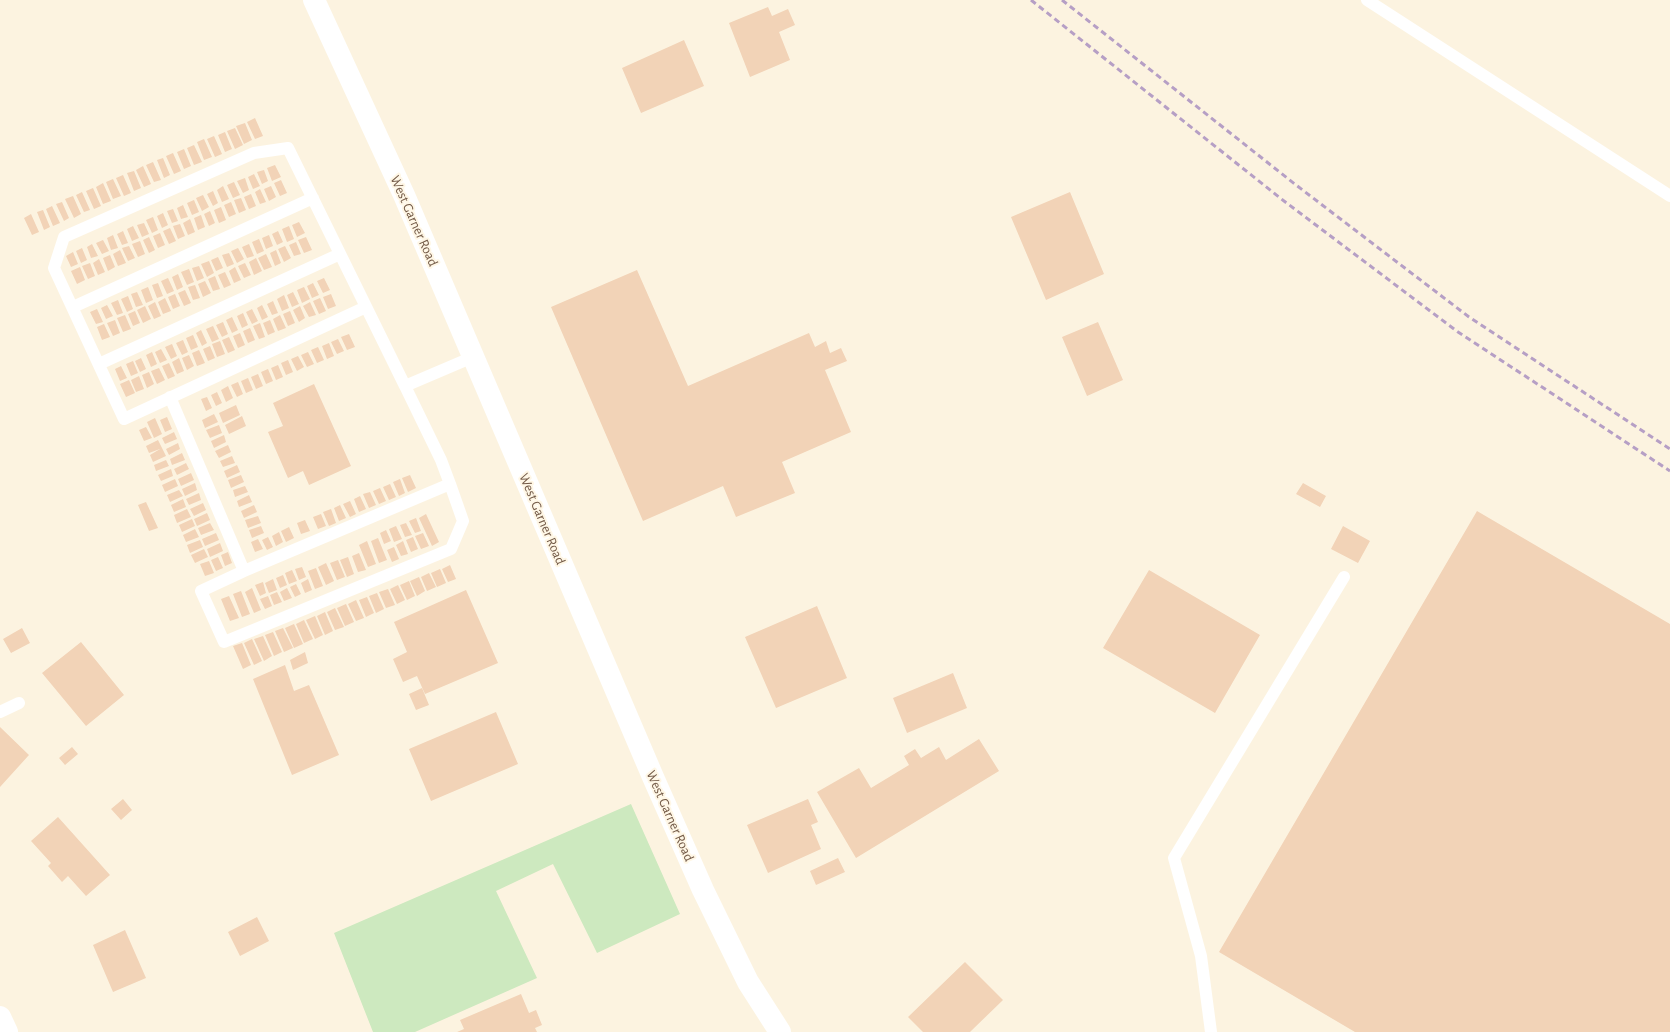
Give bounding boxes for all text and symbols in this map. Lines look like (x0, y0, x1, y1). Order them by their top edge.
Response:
street label: West Garner Road (386, 173, 442, 269)
street label: West Garner Road (515, 471, 569, 567)
street label: West Garner Road (642, 768, 698, 864)

